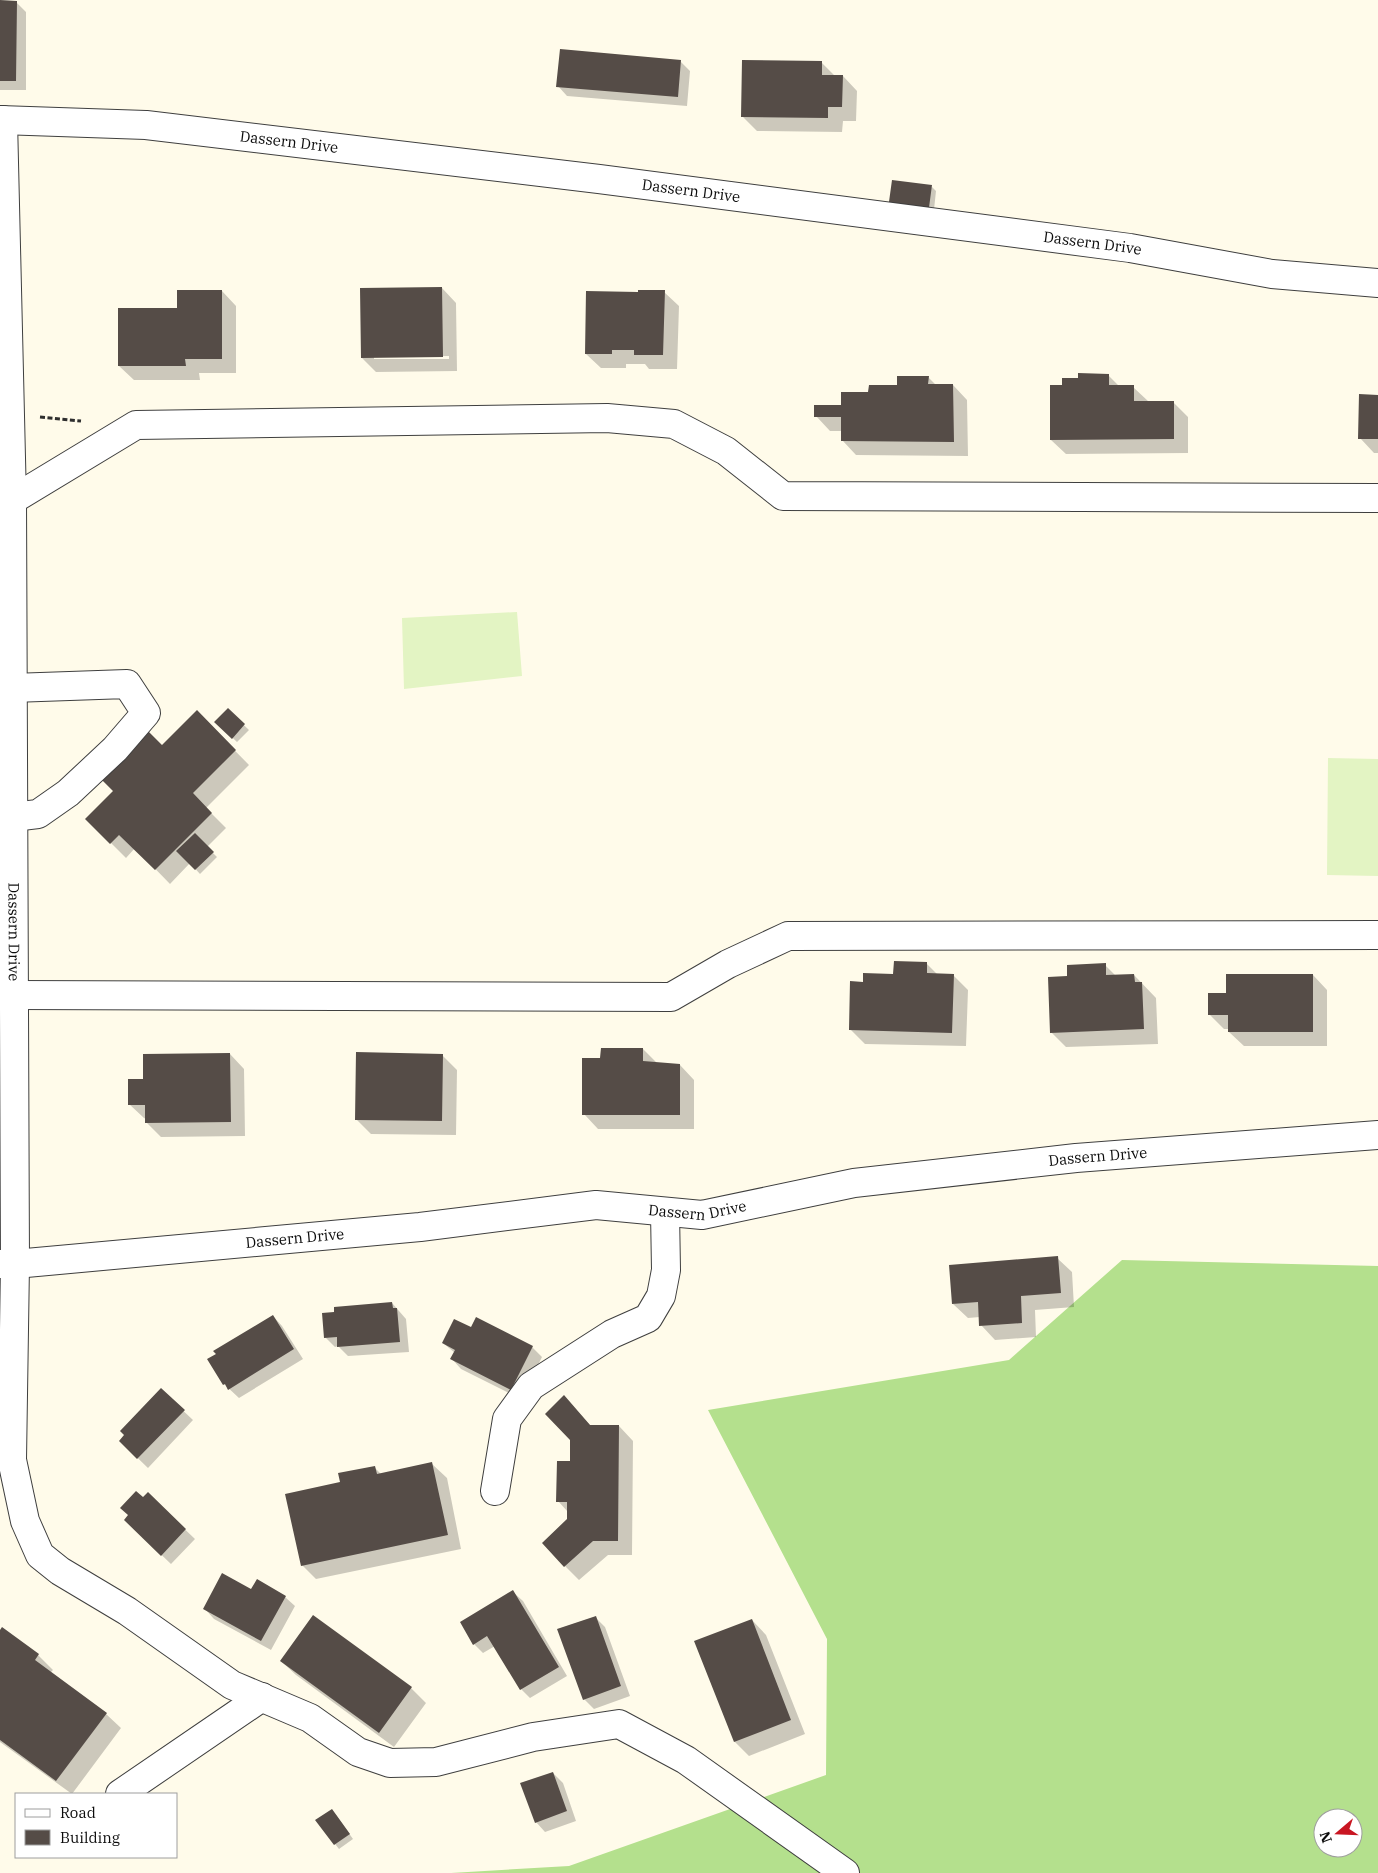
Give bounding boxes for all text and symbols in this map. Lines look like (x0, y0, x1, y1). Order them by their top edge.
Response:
street label: Dassern Drive (239, 126, 339, 157)
street label: Dassern Drive (641, 175, 741, 206)
street label: Dassern Drive (1042, 227, 1143, 259)
street label: Dassern Drive (5, 882, 24, 981)
street label: Dassern Drive (1047, 1143, 1148, 1170)
street label: Dassern Drive (647, 1196, 748, 1224)
street label: Dassern Drive (245, 1224, 345, 1252)
legend (15, 1793, 178, 1858)
text: Road (60, 1803, 96, 1822)
north arrow (1313, 1808, 1363, 1858)
text: Building (60, 1828, 120, 1847)
text: N (1315, 1829, 1336, 1845)

